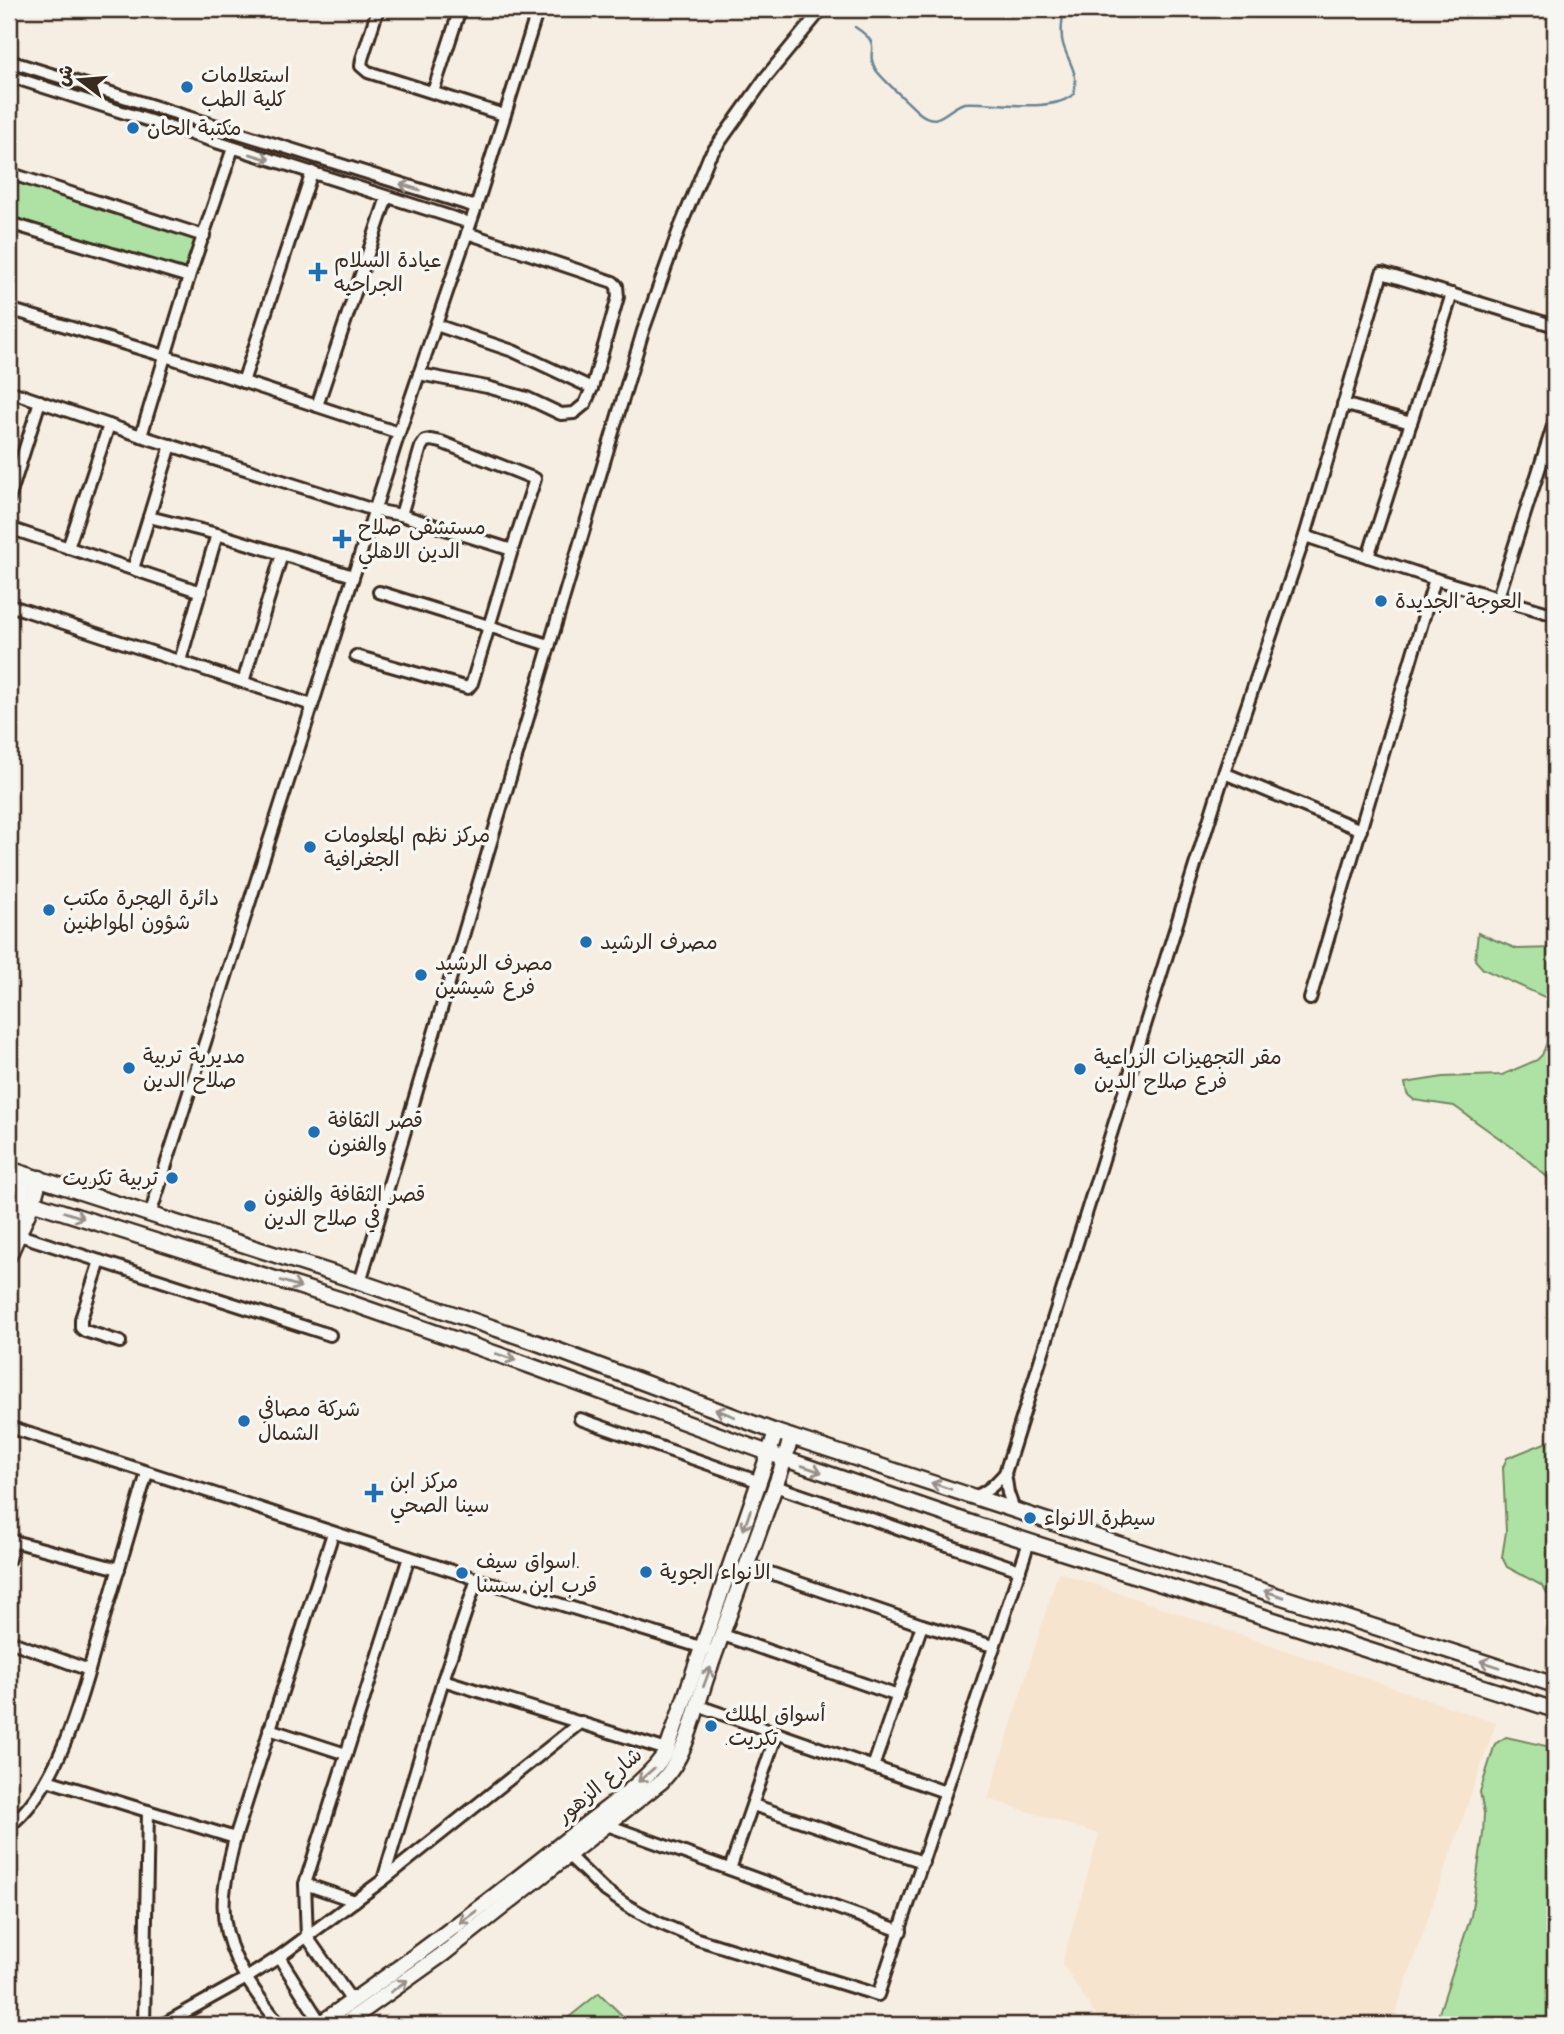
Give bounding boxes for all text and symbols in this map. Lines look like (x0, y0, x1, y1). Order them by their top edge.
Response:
north arrow (46, 46, 116, 116)
text: ش (51, 62, 78, 89)
place label: استعلامات كلية الطب (201, 63, 290, 112)
marker: استعلامات كلية الطب (179, 79, 195, 95)
place label: مكتبة الحان (147, 116, 242, 141)
marker: مكتبة الحان (125, 120, 141, 136)
one-way arrow (249, 151, 271, 164)
one-way arrow (400, 180, 422, 193)
place label: عيادة السلام الجراحيه (334, 248, 441, 296)
marker: عيادة السلام الجراحيه (308, 262, 328, 282)
place label: مستشفى صلاح الدين الاهلي (358, 515, 486, 570)
marker: مستشفى صلاح الدين الاهلي (332, 529, 352, 549)
place label: العوجة الجديدة (1395, 589, 1522, 614)
marker: العوجة الجديدة (1373, 593, 1389, 609)
place label: مركز نظم المعلومات الجغرافية (324, 823, 490, 871)
marker: مركز نظم المعلومات الجغرافية (302, 839, 318, 855)
place label: دائرة الهجرة مكتب شؤون المواطنين (63, 886, 219, 936)
marker: دائرة الهجرة مكتب شؤون المواطنين (41, 902, 57, 918)
place label: مصرف الرشيد (600, 930, 718, 954)
marker: مصرف الرشيد (578, 934, 594, 950)
place label: مصرف الرشيد فرع شيشين (435, 951, 553, 1001)
marker: مصرف الرشيد فرع شيشين (413, 967, 429, 983)
place label: مديرية تربية صلاح الدين (143, 1044, 245, 1094)
place label: مقر التجهيزات الزراعية فرع صلاح الدين (1094, 1045, 1282, 1095)
marker: مديرية تربية صلاح الدين (121, 1060, 137, 1076)
marker: مقر التجهيزات الزراعية فرع صلاح الدين (1072, 1061, 1088, 1077)
place label: قصر الثقافة والفنون (328, 1108, 423, 1157)
marker: قصر الثقافة والفنون (306, 1124, 322, 1140)
place label: تربية تكريت (62, 1166, 159, 1191)
marker: تربية تكريت (164, 1170, 180, 1186)
place label: قصر الثقافة والفنون في صلاح الدين (264, 1182, 425, 1233)
marker: قصر الثقافة والفنون في صلاح الدين (242, 1198, 258, 1214)
one-way arrow (63, 1210, 85, 1223)
one-way arrow (279, 1279, 301, 1291)
one-way arrow (495, 1352, 517, 1364)
place label: شركة مصافي الشمال (258, 1395, 360, 1445)
one-way arrow (715, 1406, 737, 1419)
marker: شركة مصافي الشمال (236, 1413, 252, 1429)
one-way arrow (801, 1463, 823, 1476)
place label: مركز ابن سينا الصحي (390, 1469, 490, 1524)
one-way arrow (930, 1479, 952, 1492)
marker: مركز ابن سينا الصحي (364, 1483, 384, 1503)
place label: سيطرة الانواء (1044, 1506, 1156, 1531)
one-way arrow (740, 1509, 752, 1531)
marker: سيطرة الانواء (1022, 1510, 1038, 1526)
place label: اسواق سيف. قرب ابن سسنا (476, 1549, 597, 1598)
place label: الانواء الجوية (660, 1560, 771, 1585)
marker: الانواء الجوية (638, 1564, 654, 1580)
marker: اسواق سيف. قرب ابن سسنا (454, 1565, 470, 1581)
one-way arrow (1263, 1587, 1285, 1600)
one-way arrow (1480, 1656, 1502, 1669)
one-way arrow (701, 1666, 714, 1688)
place label: أسواق الملك .تكريت (725, 1702, 825, 1750)
marker: أسواق الملك .تكريت (703, 1718, 719, 1734)
street label: شارع الزهور (551, 1742, 649, 1831)
one-way arrow (637, 1767, 655, 1783)
one-way arrow (459, 1910, 478, 1924)
one-way arrow (389, 1979, 408, 1993)

